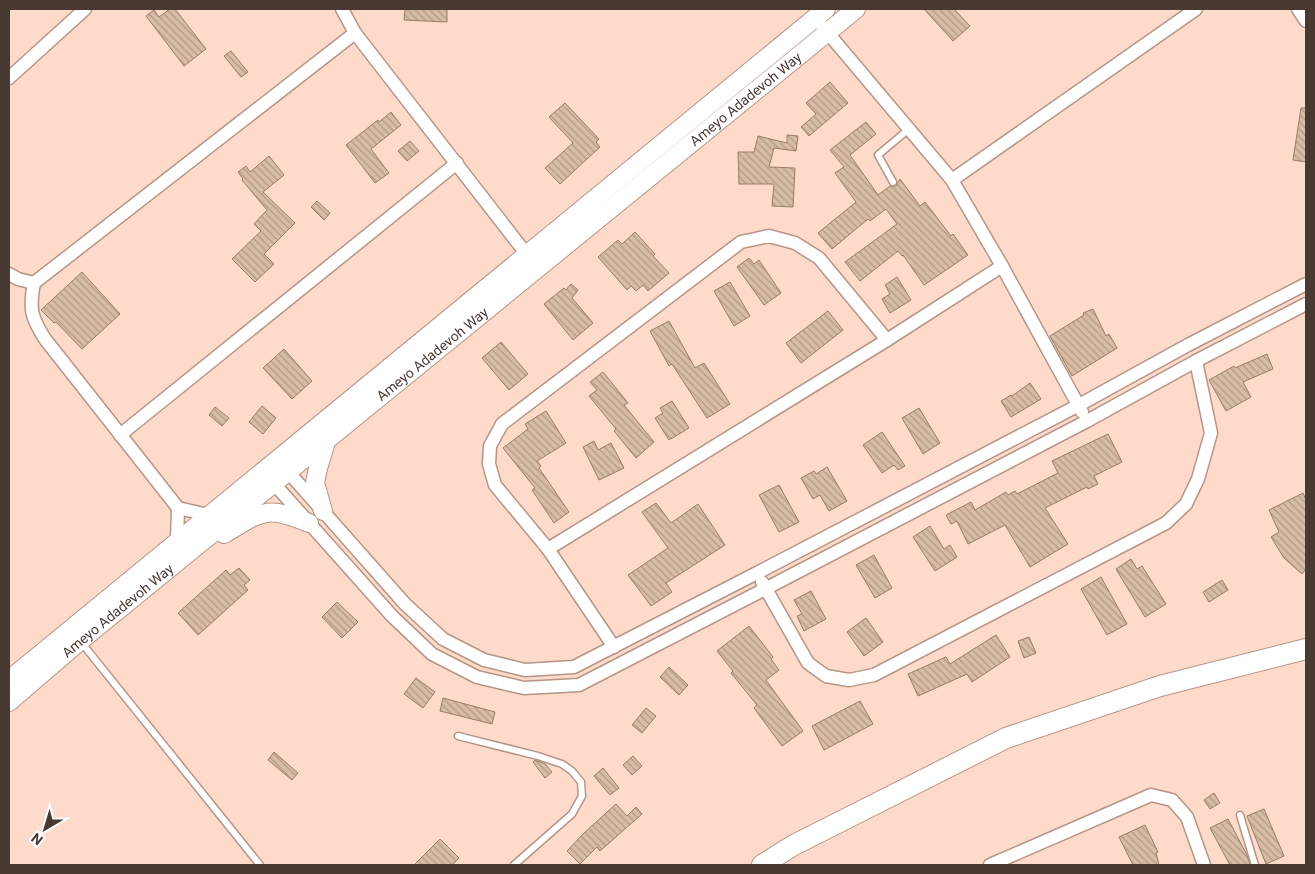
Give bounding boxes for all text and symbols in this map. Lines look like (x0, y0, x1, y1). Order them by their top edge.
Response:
street label: Ameyo Adadevoh Way (687, 49, 805, 149)
street label: Ameyo Adadevoh Way (373, 304, 492, 404)
street label: Ameyo Adadevoh Way (59, 560, 177, 661)
north arrow (20, 804, 70, 854)
text: N (28, 830, 46, 849)

